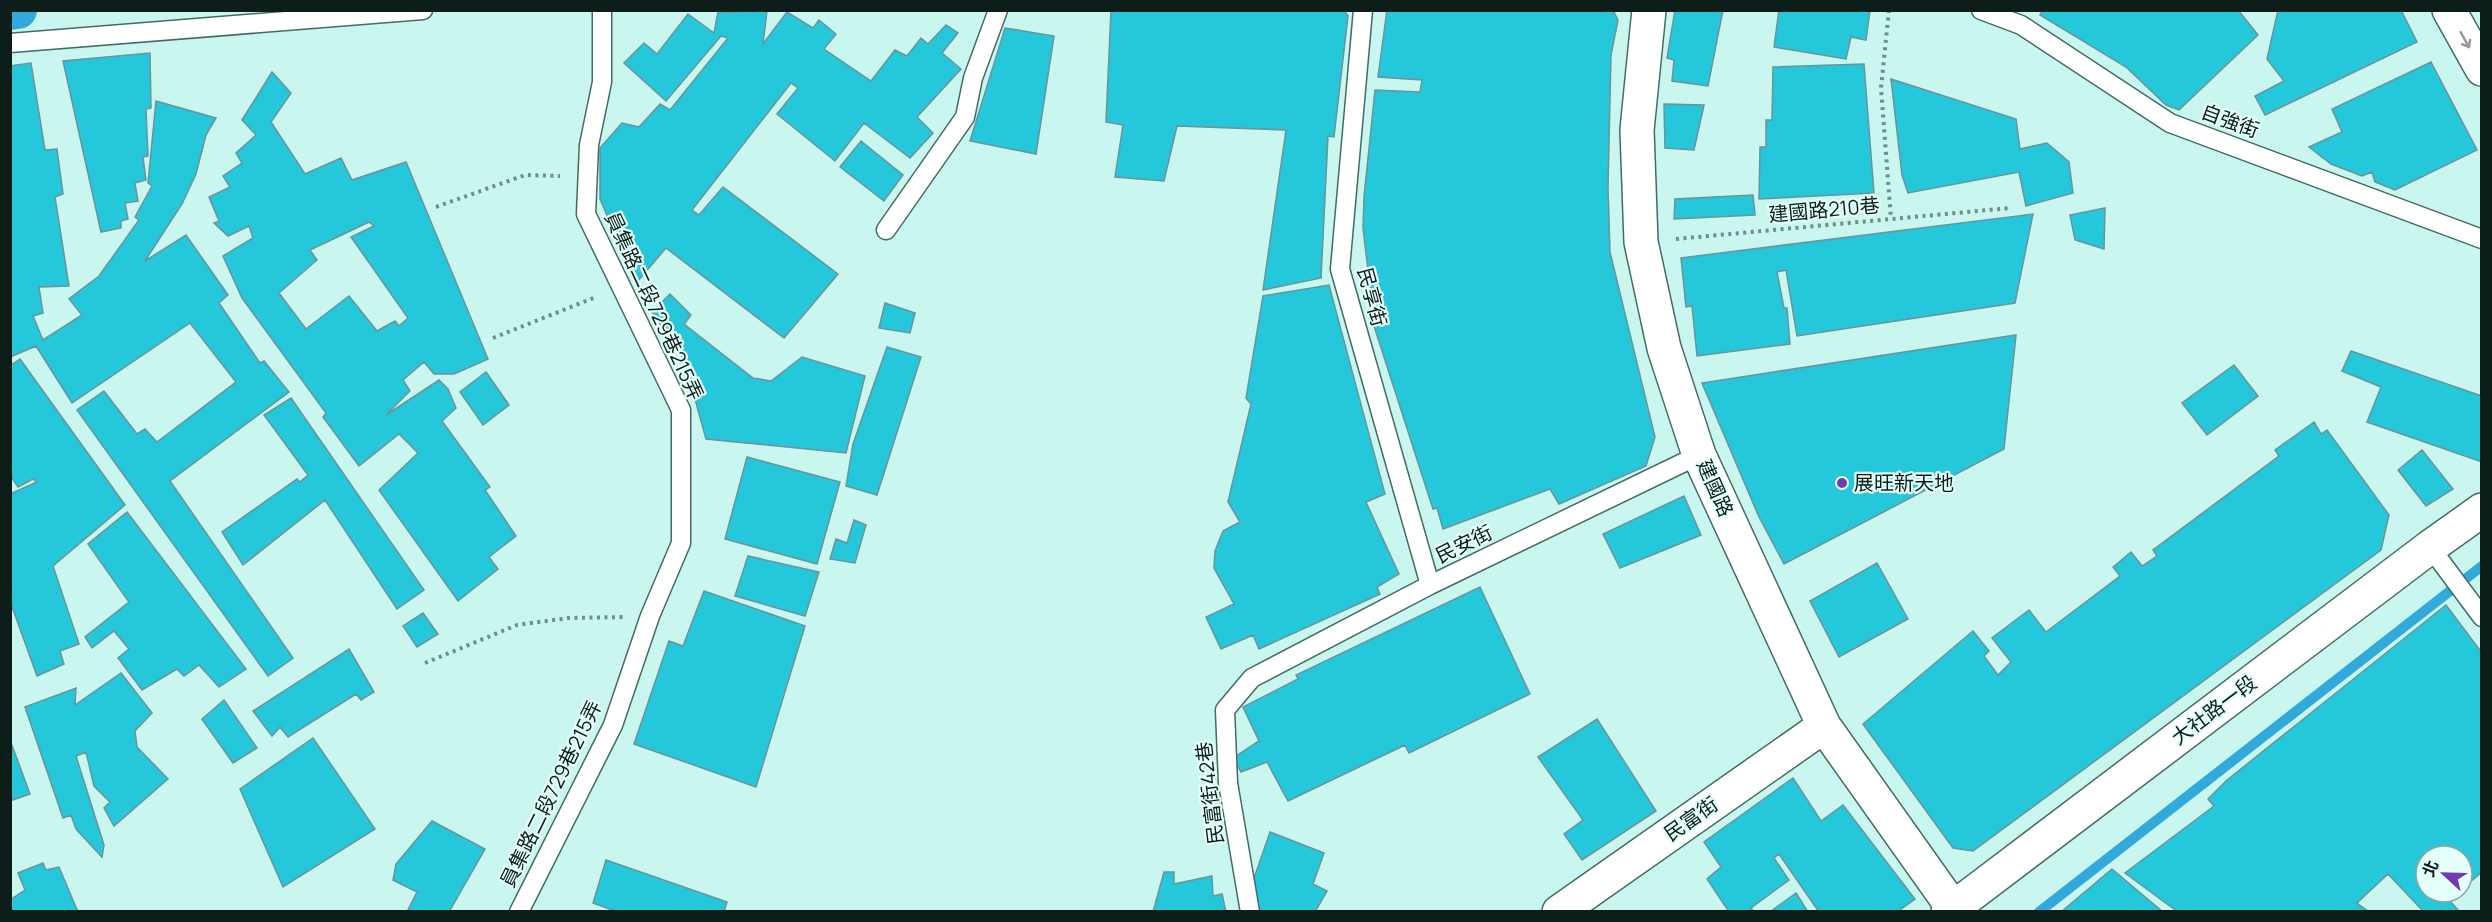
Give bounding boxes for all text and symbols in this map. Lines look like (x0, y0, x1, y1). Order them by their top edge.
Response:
one-way arrow (2459, 31, 2471, 48)
street label: 自強街 (2197, 98, 2263, 143)
street label: 建國路210巷 (1767, 191, 1881, 228)
street label: 員集路二段729巷215弄 (599, 207, 710, 404)
street label: 民享街 (1352, 264, 1393, 329)
street label: 建國路 (1691, 455, 1740, 521)
place label: 展旺新天地 (1854, 469, 1954, 496)
marker: 展旺新天地 (1835, 476, 1849, 490)
street label: 民安街 (1431, 518, 1497, 569)
street label: 大社路一段 (2166, 669, 2262, 750)
street label: 員集路二段729巷215弄 (494, 696, 608, 892)
street label: 民富街42巷 (1190, 740, 1229, 846)
street label: 民富街 (1658, 790, 1723, 847)
north arrow (2414, 844, 2474, 904)
text: 北 (2417, 857, 2443, 880)

